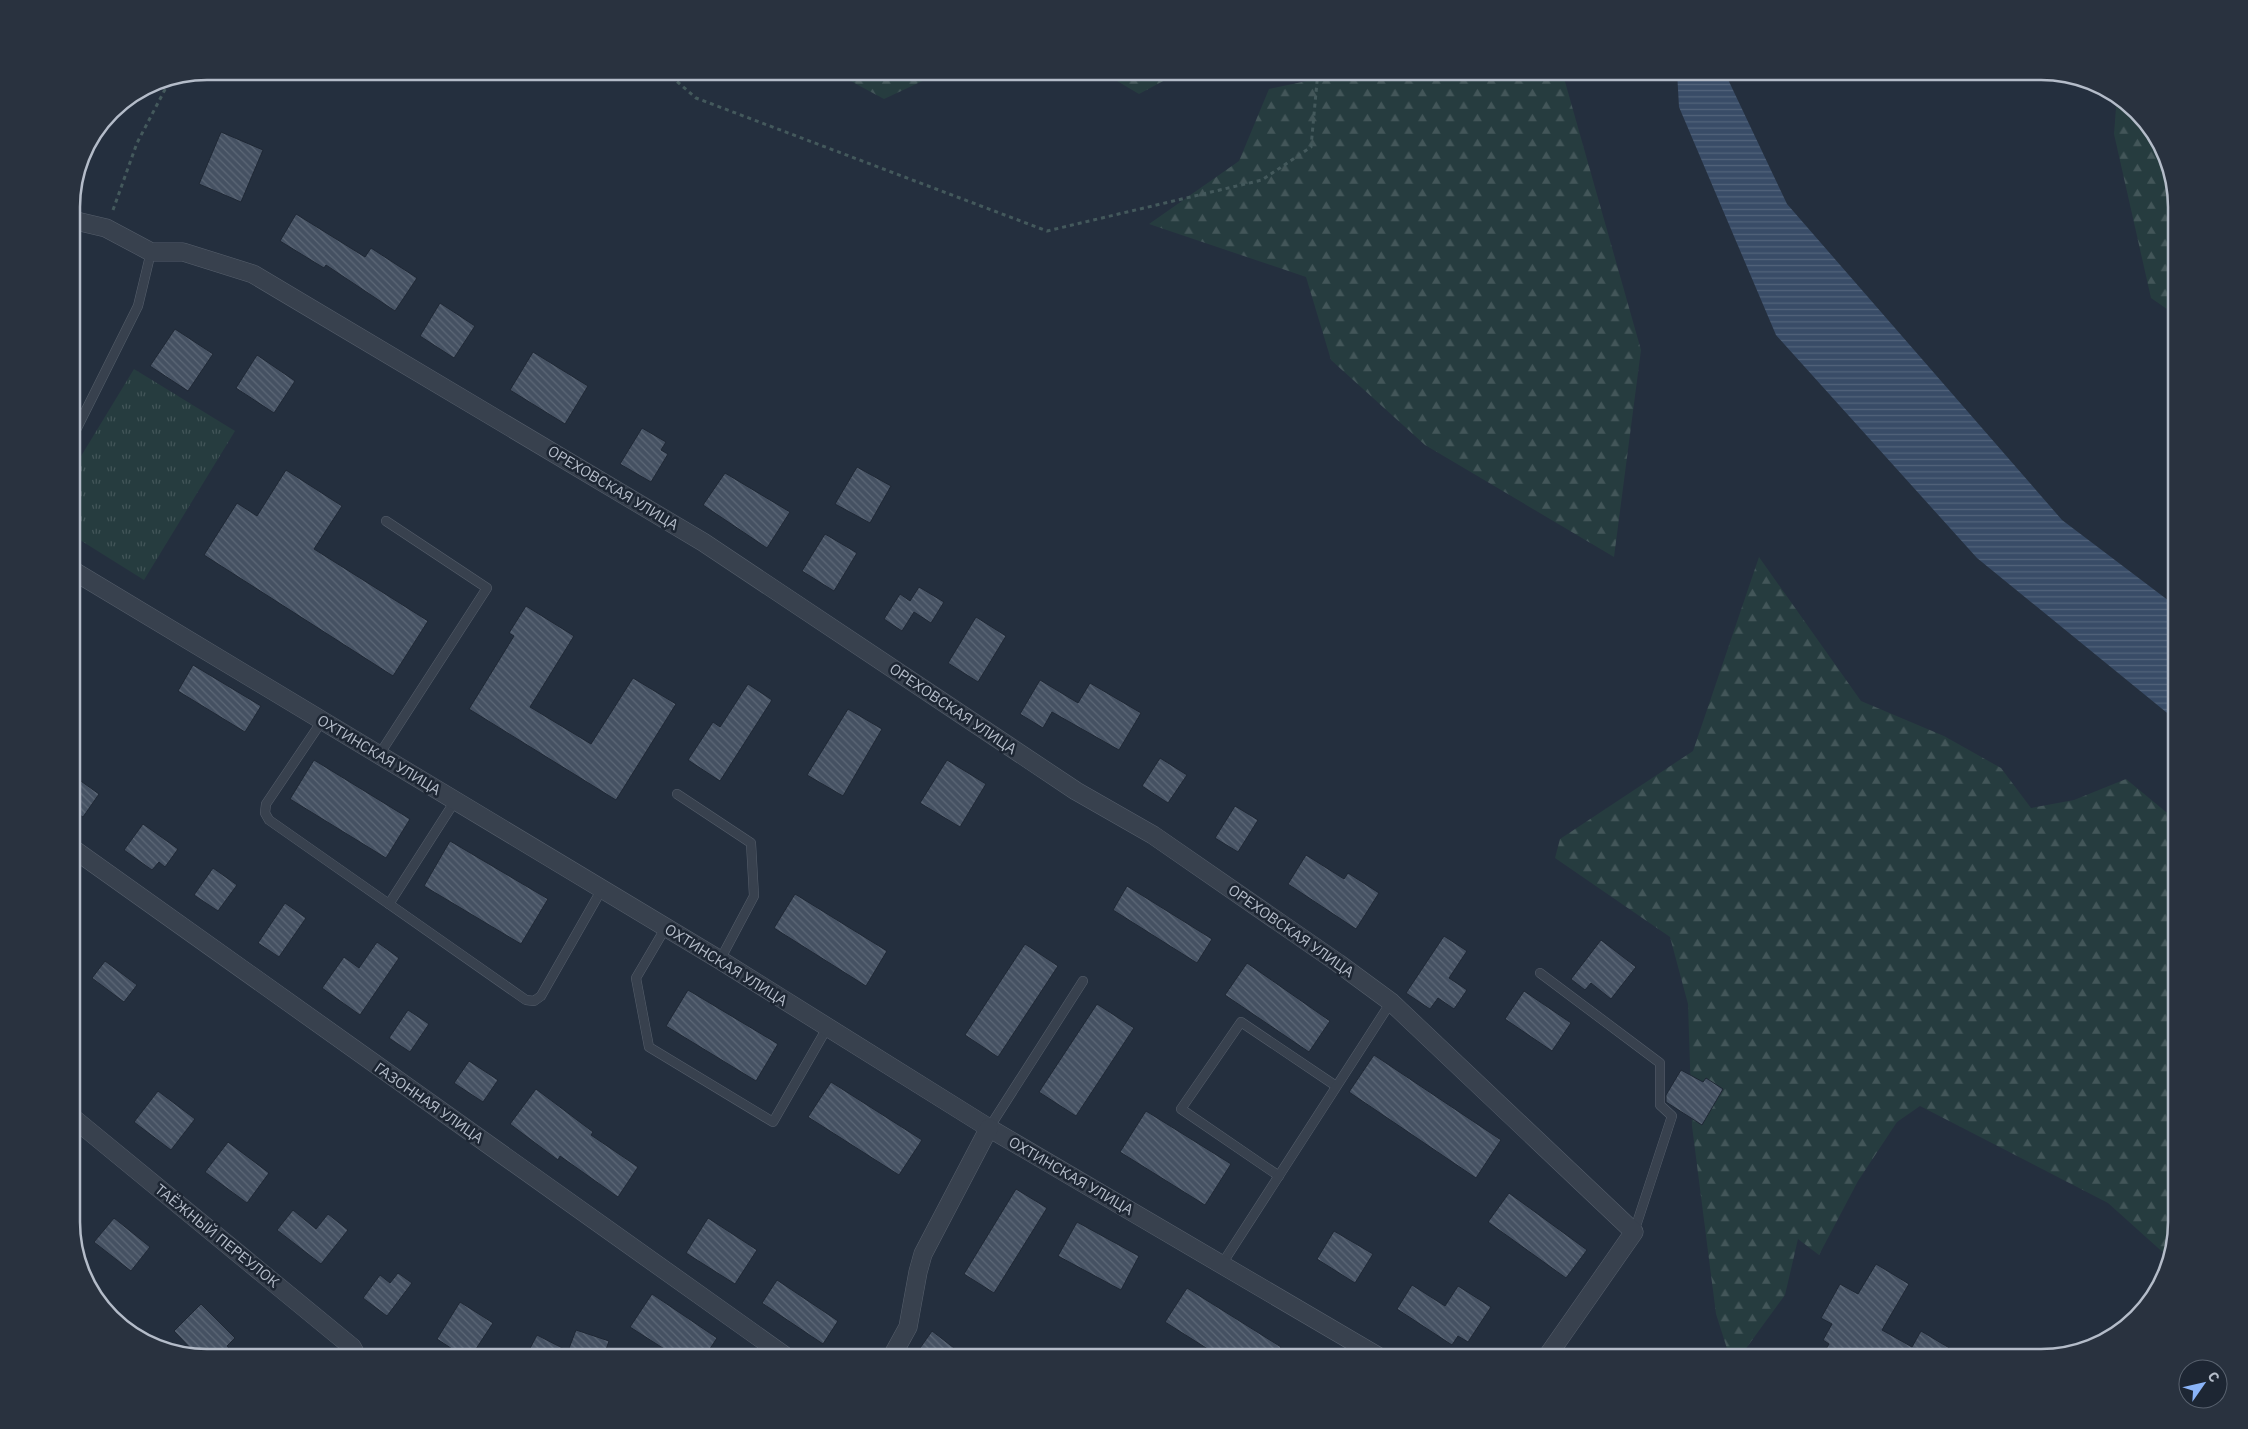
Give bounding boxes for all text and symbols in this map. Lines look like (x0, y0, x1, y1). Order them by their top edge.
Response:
street label: ОРЕХОВСКАЯ УЛИЦА (544, 441, 683, 534)
street label: ОРЕХОВСКАЯ УЛИЦА (886, 659, 1021, 758)
street label: ОХТИНСКАЯ УЛИЦА (314, 710, 445, 799)
street label: ОРЕХОВСКАЯ УЛИЦА (1225, 880, 1358, 981)
street label: ОХТИНСКАЯ УЛИЦА (661, 919, 791, 1010)
street label: ГАЗОННАЯ УЛИЦА (371, 1058, 488, 1148)
street label: ОХТИНСКАЯ УЛИЦА (1005, 1132, 1137, 1219)
street label: ТАЁЖНЫЙ ПЕРЕУЛОК (151, 1180, 283, 1292)
north arrow (2178, 1359, 2228, 1409)
text: С (2204, 1368, 2224, 1386)

